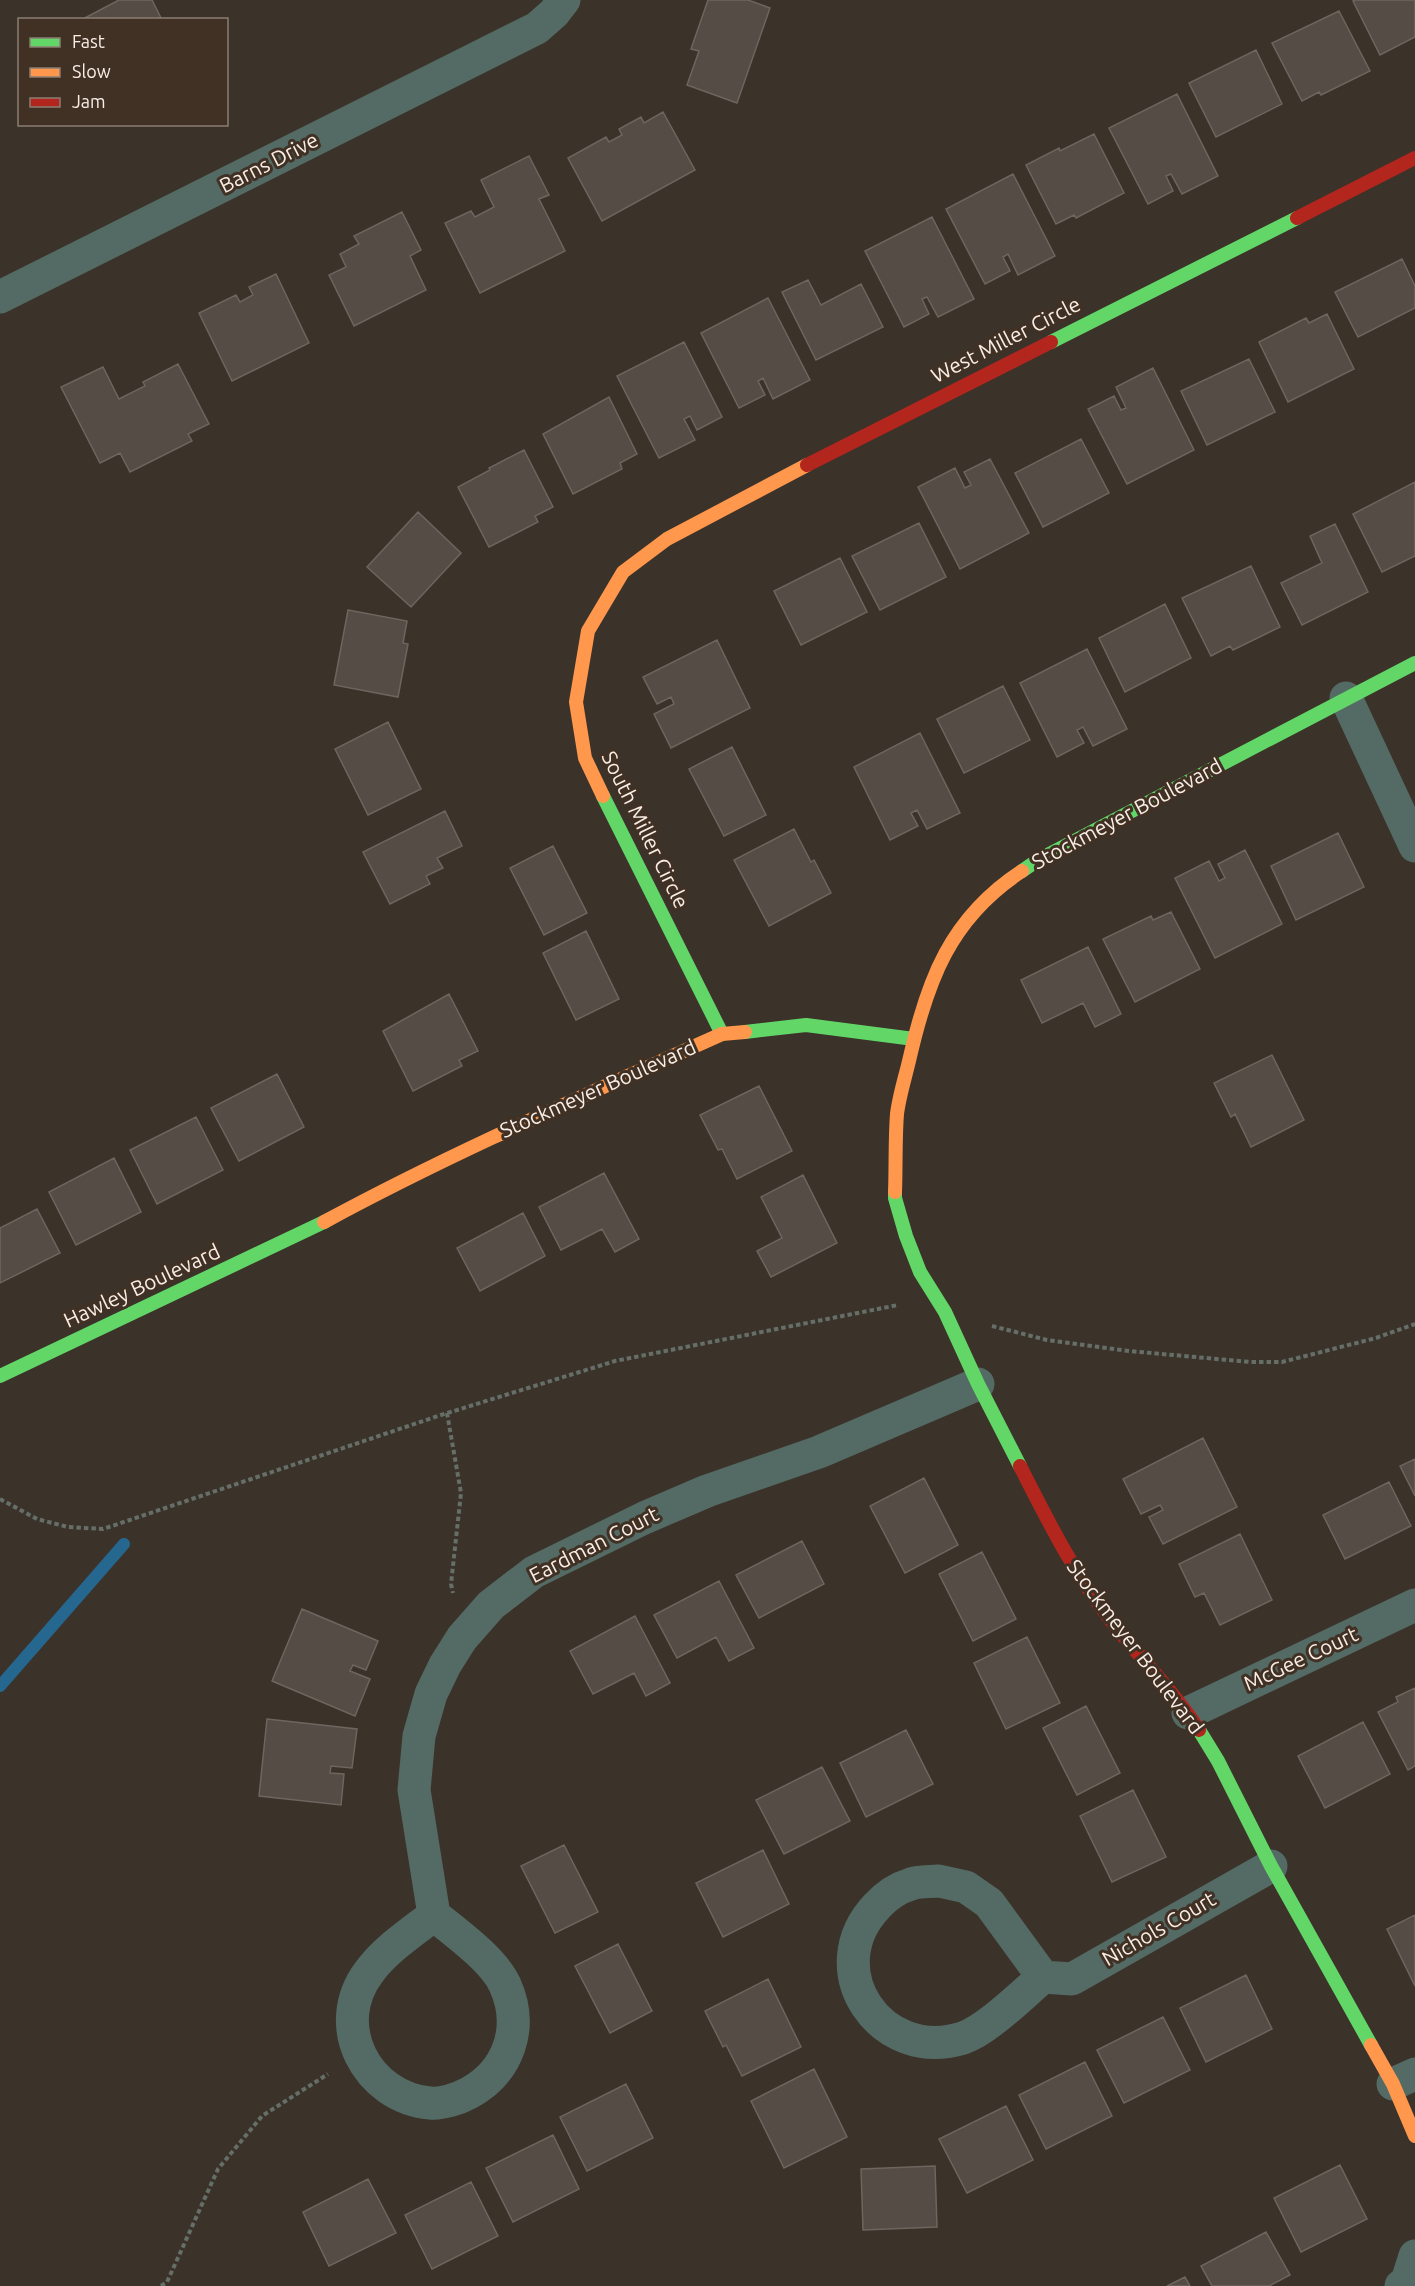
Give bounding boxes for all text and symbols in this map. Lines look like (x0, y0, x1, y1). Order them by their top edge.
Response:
legend (18, 18, 228, 126)
text: Fast (72, 31, 105, 51)
text: Slow (72, 61, 111, 81)
text: Jam (72, 91, 106, 111)
street label: Barns Drive (215, 127, 322, 197)
street label: West Miller Circle (927, 291, 1084, 387)
street label: South Miller Circle (597, 747, 694, 912)
street label: Stockmeyer Boulevard (1027, 753, 1226, 873)
street label: Stockmeyer Boulevard (496, 1034, 699, 1142)
street label: Hawley Boulevard (60, 1238, 224, 1332)
street label: Eardman Court (525, 1501, 662, 1587)
street label: Stockmeyer Boulevard (1062, 1555, 1209, 1738)
street label: McGee Court (1240, 1621, 1362, 1695)
street label: Nichols Court (1098, 1886, 1219, 1970)

